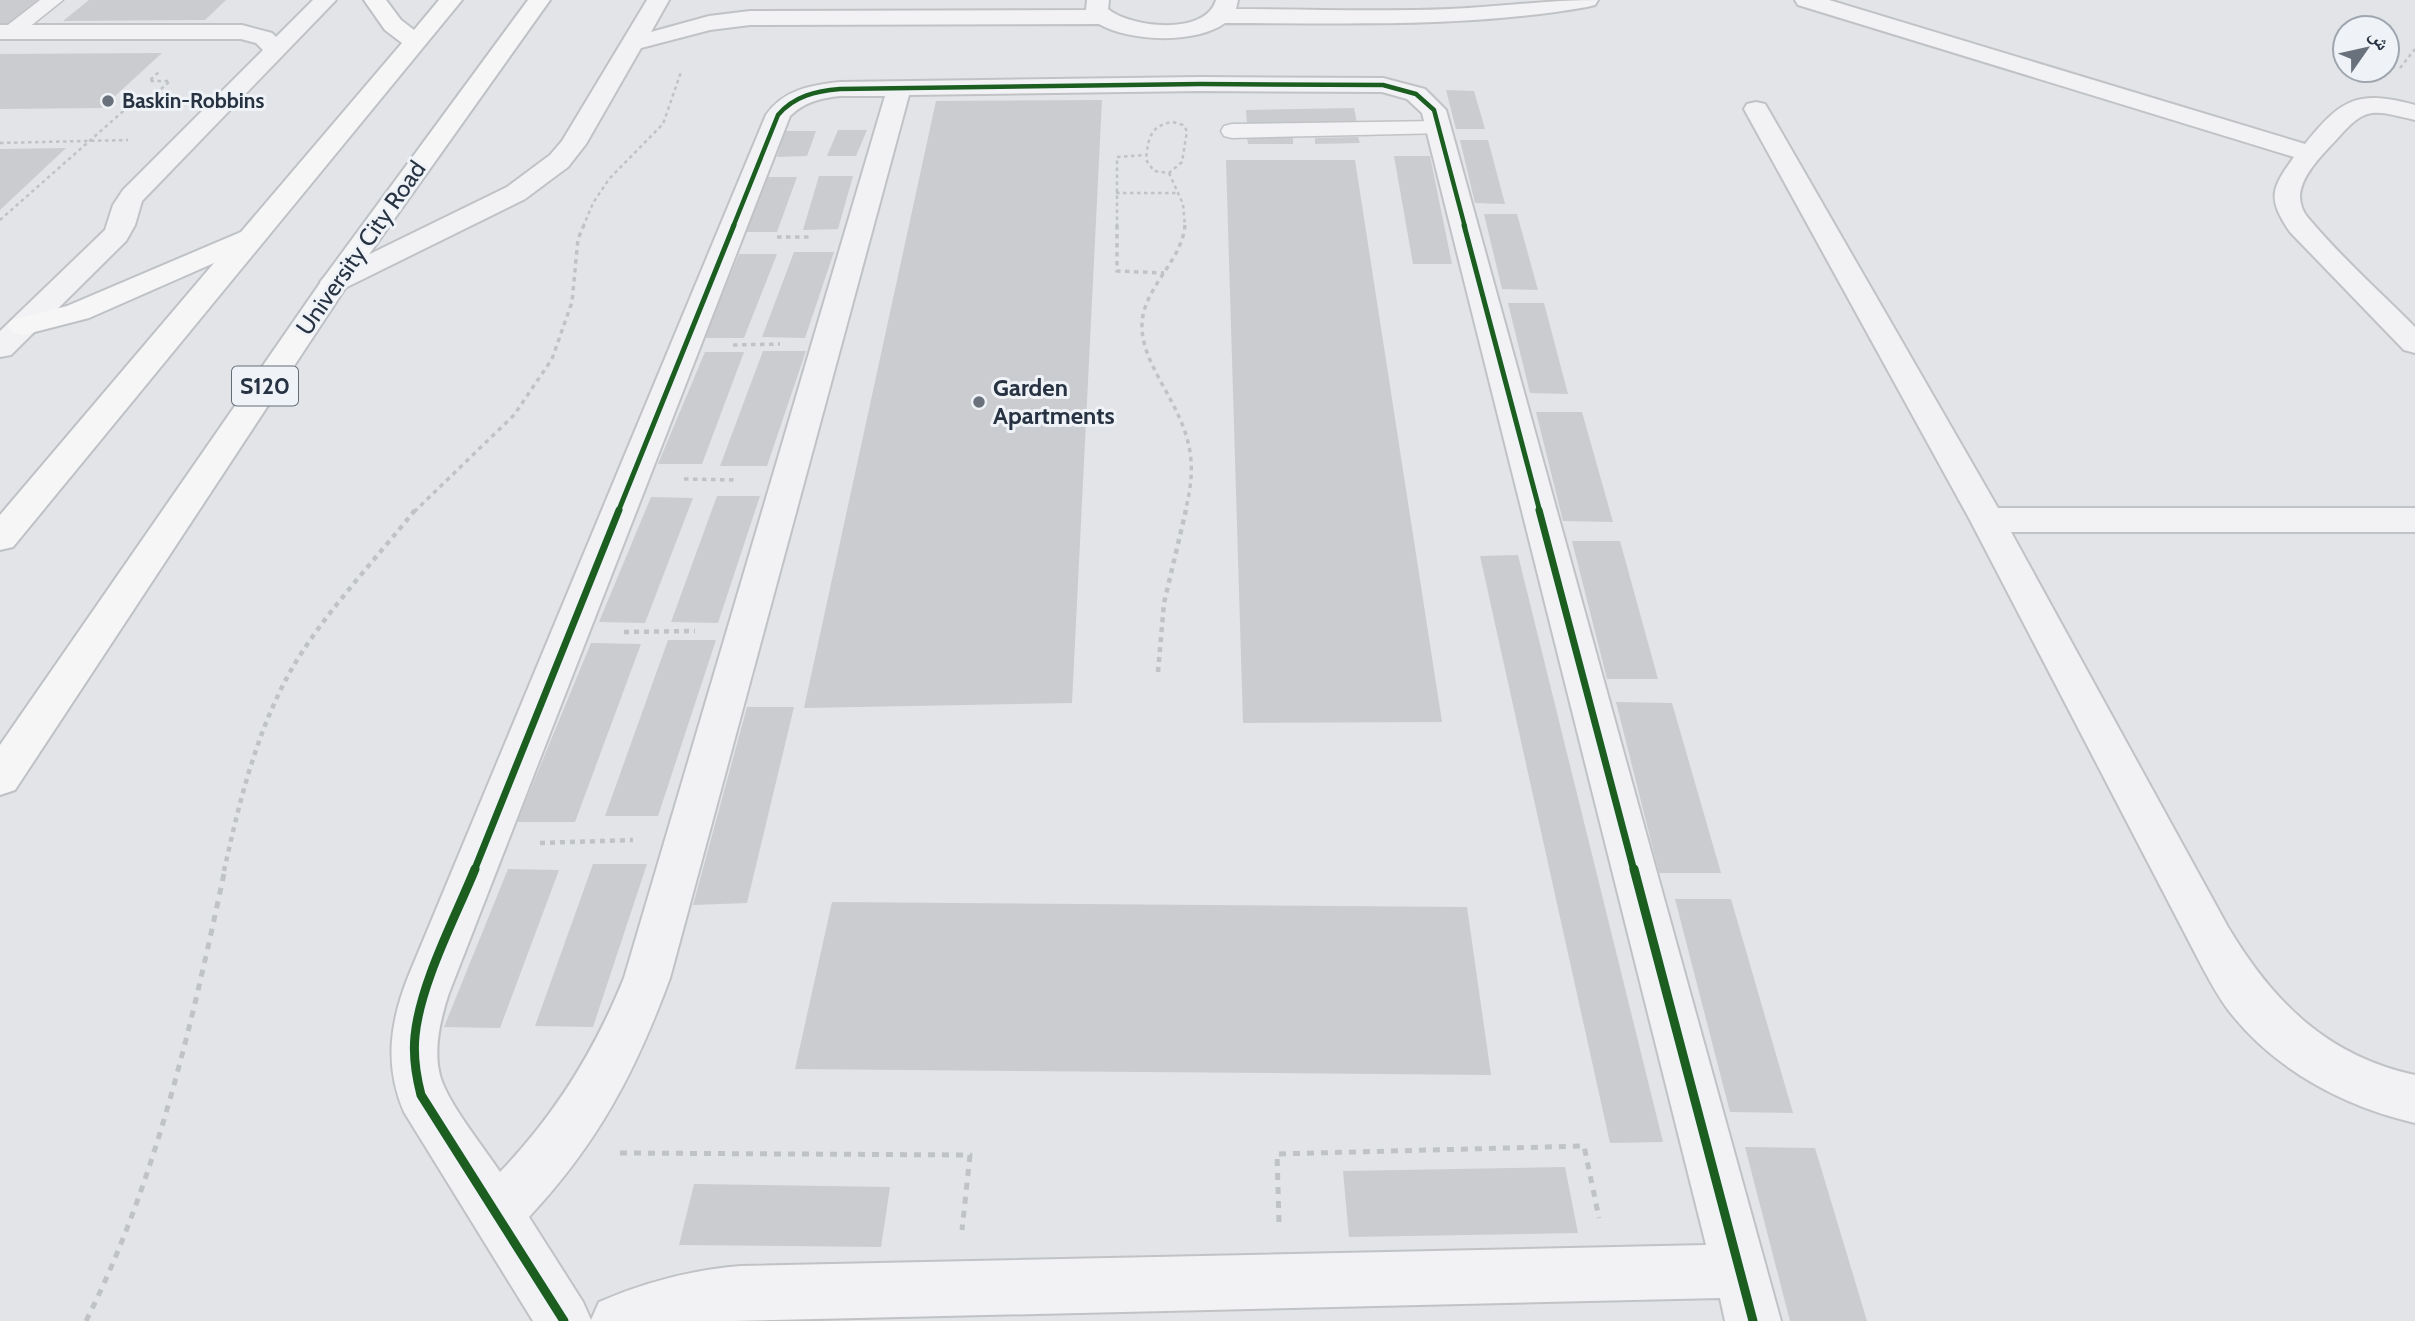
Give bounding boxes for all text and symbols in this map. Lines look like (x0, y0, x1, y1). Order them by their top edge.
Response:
north arrow (2331, 14, 2401, 84)
text: ش (2365, 25, 2395, 55)
place label: Baskin-Robbins (122, 88, 264, 113)
marker: Baskin-Robbins (100, 93, 116, 109)
street label: University City Road (290, 155, 432, 340)
road number: S120 (232, 366, 298, 406)
place label: Garden Apartments (993, 373, 1115, 430)
marker: Garden Apartments (971, 394, 987, 410)

